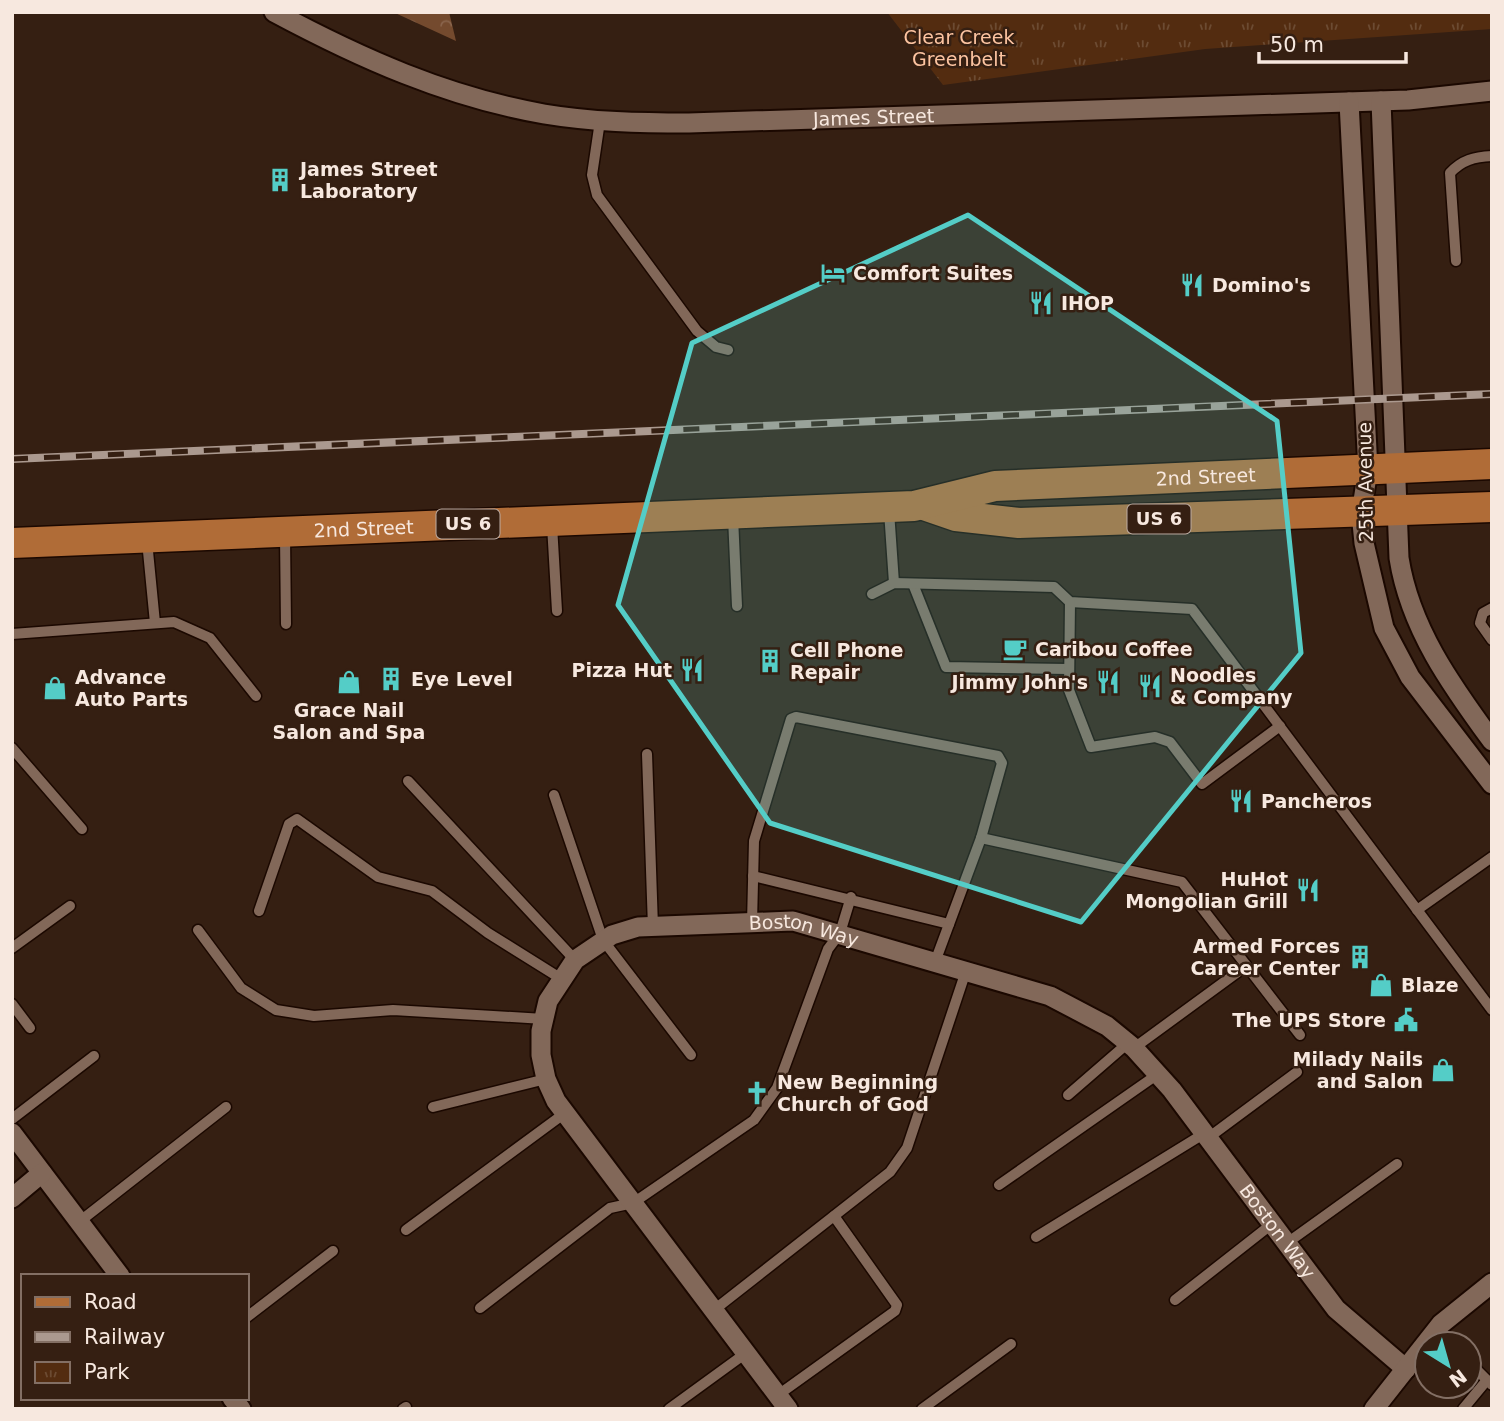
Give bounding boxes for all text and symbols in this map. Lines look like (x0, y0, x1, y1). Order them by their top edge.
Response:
scale bar (1259, 21, 1406, 65)
park label: Clear Creek Greenbelt (904, 26, 1014, 70)
text: 50 m (1270, 33, 1324, 57)
street label: James Street (812, 104, 935, 130)
place label: James Street Laboratory (298, 158, 438, 202)
building icon: James Street Laboratory (266, 166, 294, 194)
hotel icon: Comfort Suites (819, 259, 847, 287)
place label: Comfort Suites (853, 262, 1013, 284)
restaurant icon: Domino's (1178, 271, 1206, 299)
place label: Domino's (1212, 274, 1311, 296)
restaurant icon: IHOP (1027, 289, 1055, 317)
place label: IHOP (1061, 292, 1114, 314)
street label: 25th Avenue (1353, 422, 1377, 542)
street label: 2nd Street (1155, 463, 1256, 490)
road number: US 6 (1128, 504, 1190, 534)
road number: US 6 (436, 510, 500, 538)
street label: 2nd Street (313, 516, 414, 542)
cafe icon: Caribou Coffee (1001, 635, 1029, 663)
place label: Caribou Coffee (1035, 638, 1193, 660)
place label: Cell Phone Repair (790, 639, 903, 683)
building icon: Cell Phone Repair (756, 647, 784, 675)
restaurant icon: Pizza Hut (678, 656, 706, 684)
place label: Pizza Hut (571, 659, 672, 681)
place label: Noodles & Company (1170, 664, 1293, 708)
building icon: Eye Level (377, 665, 405, 693)
place label: Advance Auto Parts (75, 666, 188, 710)
shop icon: Grace Nail Salon and Spa (335, 668, 363, 696)
place label: Eye Level (411, 668, 513, 690)
restaurant icon: Jimmy John's (1094, 668, 1122, 696)
place label: Jimmy John's (950, 671, 1088, 693)
restaurant icon: Noodles & Company (1136, 672, 1164, 700)
shop icon: Advance Auto Parts (41, 674, 69, 702)
place label: Grace Nail Salon and Spa (273, 699, 425, 743)
restaurant icon: Pancheros (1227, 787, 1255, 815)
place label: Pancheros (1261, 790, 1372, 812)
place label: HuHot Mongolian Grill (1125, 868, 1288, 912)
restaurant icon: HuHot Mongolian Grill (1294, 876, 1322, 904)
street label: Boston Way (748, 910, 861, 951)
place label: Armed Forces Career Center (1190, 935, 1341, 979)
building icon: Armed Forces Career Center (1346, 943, 1374, 971)
shop icon: Blaze (1367, 971, 1395, 999)
place label: Blaze (1401, 974, 1459, 996)
public building icon: The UPS Store (1392, 1006, 1420, 1034)
place label: The UPS Store (1232, 1009, 1386, 1031)
place label: Milady Nails and Salon (1293, 1048, 1423, 1092)
shop icon: Milady Nails and Salon (1429, 1056, 1457, 1084)
place label: New Beginning Church of God (777, 1071, 938, 1115)
church icon: New Beginning Church of God (743, 1079, 771, 1107)
street label: Boston Way (1235, 1180, 1320, 1283)
legend (21, 1274, 248, 1400)
text: Road (84, 1290, 137, 1314)
text: Railway (84, 1325, 165, 1349)
north arrow (1413, 1330, 1483, 1400)
text: Park (84, 1360, 130, 1384)
text: N (1445, 1365, 1471, 1392)

